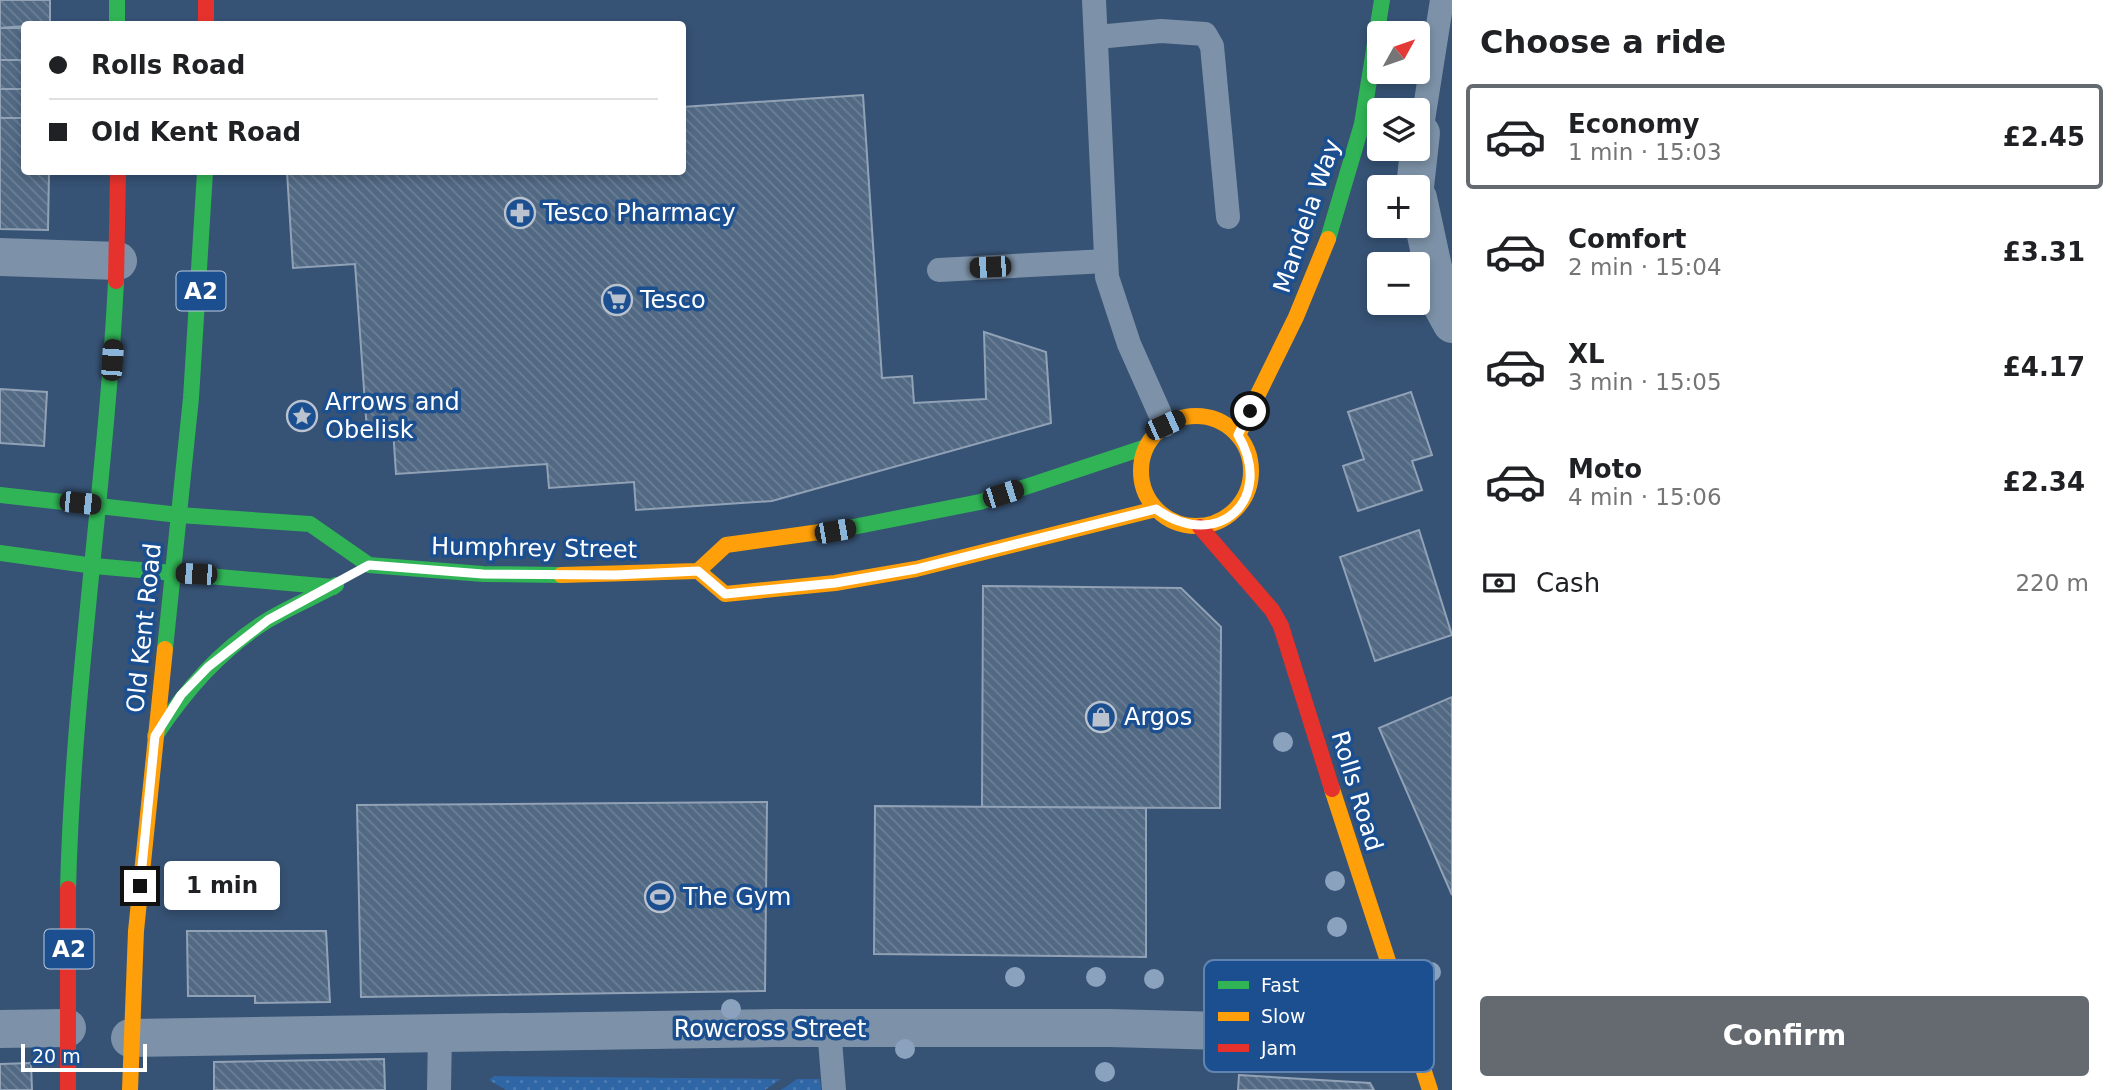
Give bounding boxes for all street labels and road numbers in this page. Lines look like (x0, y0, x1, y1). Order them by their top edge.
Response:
street label: Mandela Way (1268, 135, 1346, 297)
road number: A2 (176, 272, 226, 310)
street label: Humphrey Street (431, 532, 637, 564)
street label: Old Kent Road (121, 542, 167, 714)
street label: Rolls Road (1325, 728, 1389, 854)
road number: A2 (44, 930, 94, 968)
street label: Rowcross Street (674, 1015, 866, 1043)

